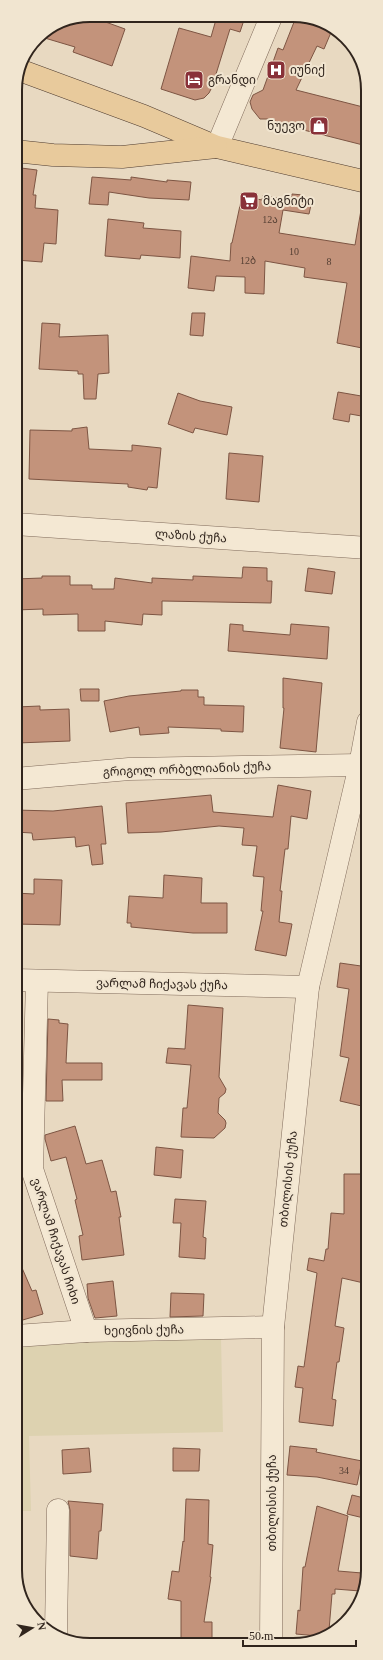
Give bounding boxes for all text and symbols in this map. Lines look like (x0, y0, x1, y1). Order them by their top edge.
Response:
hospital icon: იუნიქ (265, 59, 287, 81)
place label: იუნიქ (290, 63, 325, 77)
hotel icon: გრანდი (183, 69, 205, 91)
place label: გრანდი (208, 73, 256, 88)
shop icon: ნუევო (308, 115, 330, 137)
place label: ნუევო (267, 119, 305, 133)
supermarket icon: მაგნიტი (238, 190, 260, 212)
place label: მაგნიტი (263, 194, 314, 208)
house number: 12ა (262, 214, 278, 225)
house number: 10 (289, 246, 299, 257)
house number: 12ბ (240, 255, 256, 266)
house number: 8 (327, 256, 332, 267)
street label: ლაზის ქუჩა (155, 527, 227, 546)
street label: გრიგოლ ორბელიანის ქუჩა (103, 759, 271, 780)
street label: ვარლამ ჩიქავას ქუჩა (96, 976, 228, 993)
street label: თბილისის ქუჩა (276, 1130, 301, 1228)
street label: ვარლამ ჩიქავას ჩიხი (28, 1176, 83, 1306)
street label: ხეივნის ქუჩა (104, 1322, 184, 1338)
street label: თბილისის ქუჩა (265, 1454, 280, 1552)
house number: 34 (339, 1465, 349, 1476)
north arrow (12, 1608, 52, 1648)
text: N (35, 1621, 48, 1631)
scale bar (243, 1622, 356, 1648)
text: 50 m (249, 1629, 274, 1643)

